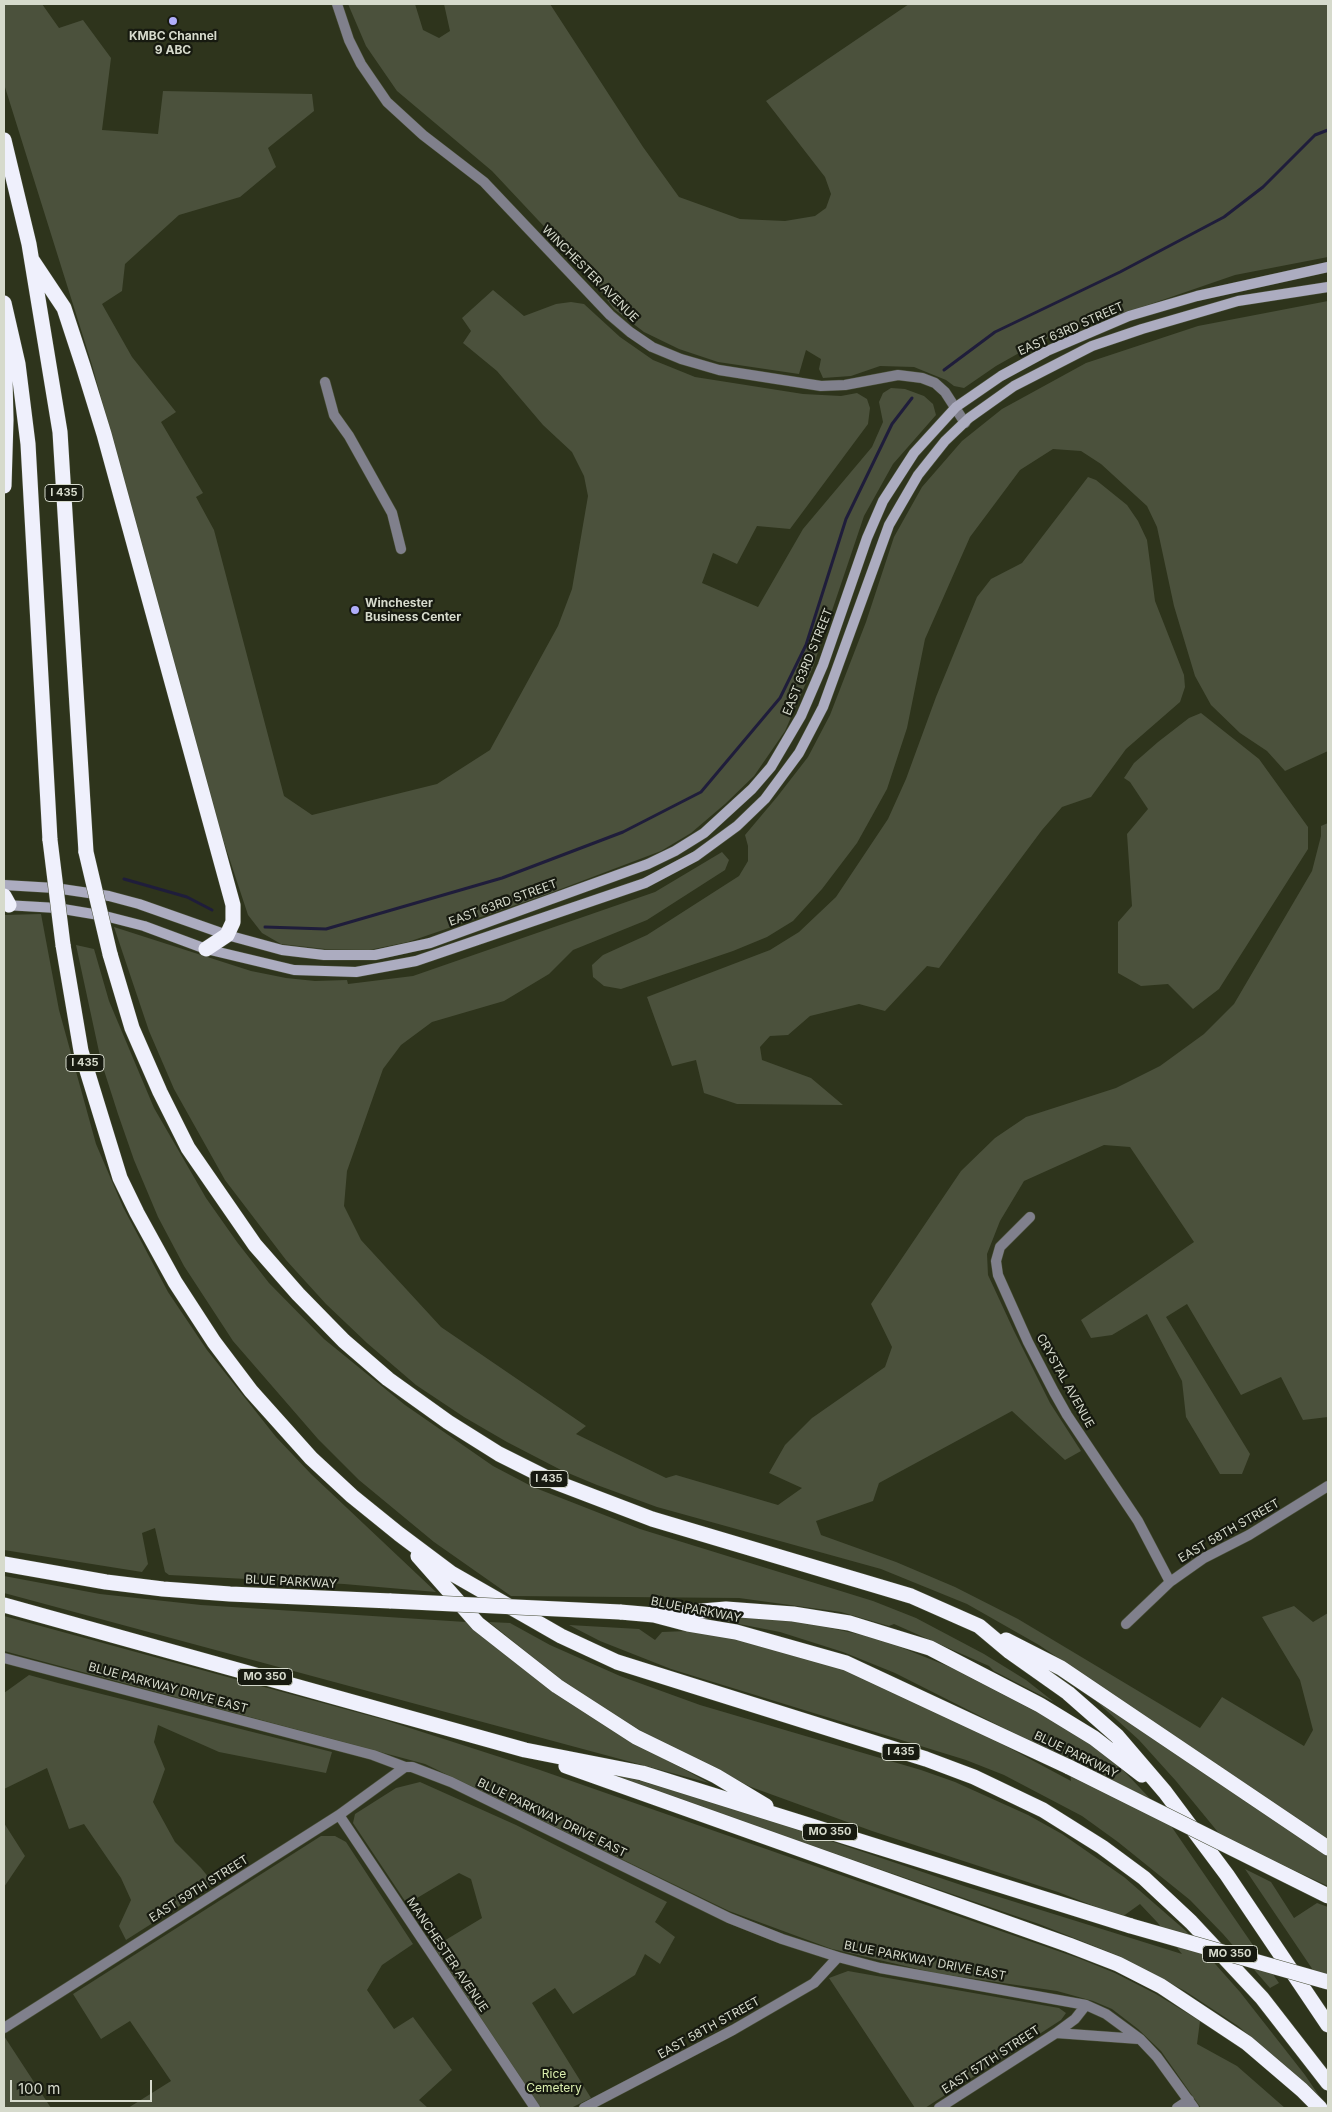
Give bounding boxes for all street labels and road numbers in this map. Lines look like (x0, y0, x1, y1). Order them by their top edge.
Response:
street label: WINCHESTER AVENUE (539, 223, 641, 325)
street label: EAST 63RD STREET (1016, 299, 1126, 359)
road number: I 435 (45, 484, 83, 502)
street label: EAST 63RD STREET (780, 606, 836, 718)
street label: EAST 63RD STREET (447, 877, 559, 929)
road number: I 435 (66, 1054, 104, 1072)
street label: CRYSTAL AVENUE (1033, 1331, 1097, 1431)
road number: I 435 (530, 1470, 568, 1488)
street label: EAST 58TH STREET (1176, 1496, 1282, 1566)
street label: BLUE PARKWAY (245, 1572, 337, 1592)
street label: BLUE PARKWAY (650, 1594, 742, 1626)
street label: BLUE PARKWAY DRIVE EAST (87, 1660, 249, 1716)
road number: MO 350 (238, 1668, 292, 1685)
street label: BLUE PARKWAY (1032, 1728, 1120, 1782)
road number: I 435 (882, 1744, 920, 1760)
street label: BLUE PARKWAY DRIVE EAST (475, 1775, 629, 1861)
road number: MO 350 (802, 1824, 858, 1840)
street label: EAST 59TH STREET (147, 1853, 251, 1925)
street label: MANCHESTER AVENUE (403, 1895, 491, 2015)
street label: BLUE PARKWAY DRIVE EAST (843, 1938, 1007, 1984)
road number: MO 350 (1202, 1946, 1258, 1962)
street label: EAST 58TH STREET (655, 1994, 763, 2062)
street label: EAST 57TH STREET (939, 2023, 1043, 2097)

